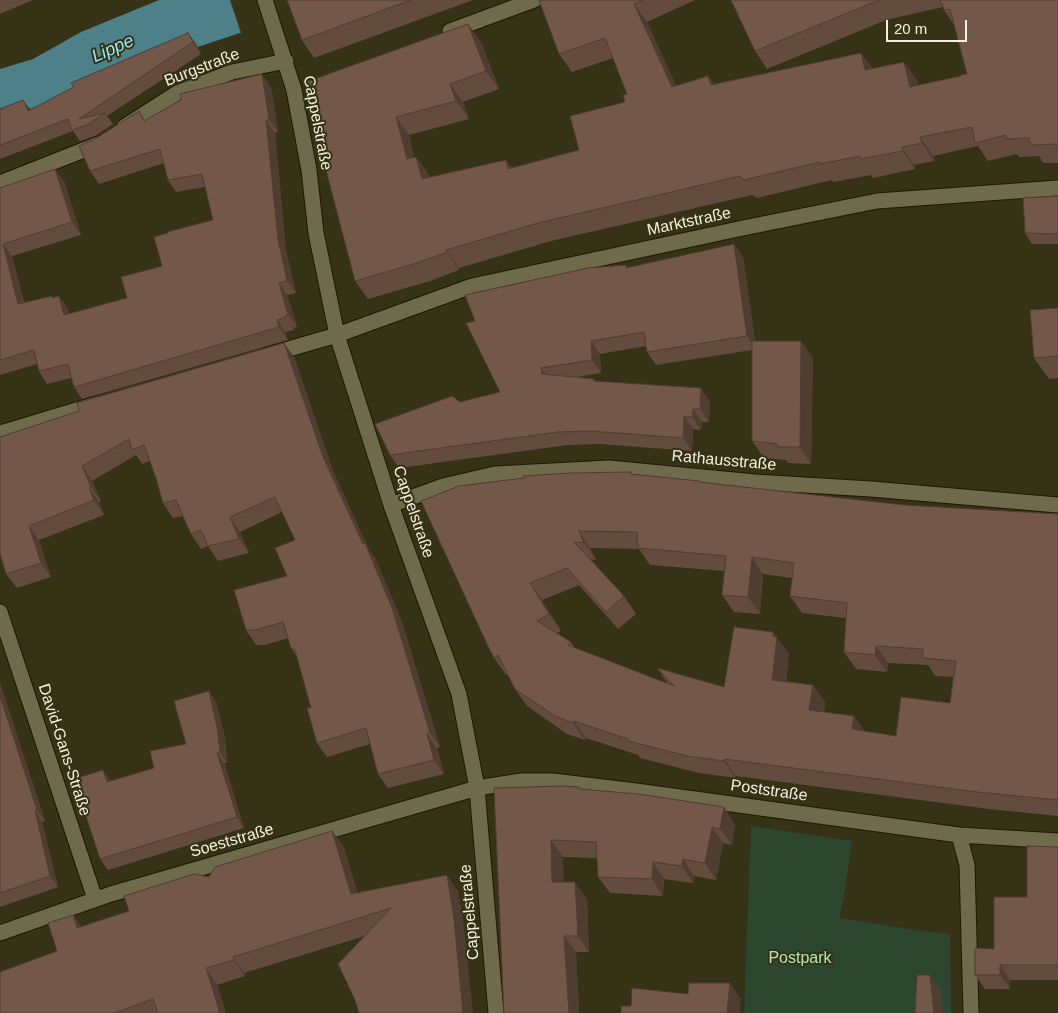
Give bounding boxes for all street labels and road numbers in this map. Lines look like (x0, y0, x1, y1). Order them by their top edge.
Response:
street label: Burgstraße (162, 45, 242, 91)
street label: Cappelstraße (298, 74, 336, 172)
street label: Marktstraße (645, 204, 733, 240)
street label: Rathausstraße (671, 447, 777, 475)
street label: Cappelstraße (388, 463, 438, 561)
street label: David-Gans-Straße (34, 681, 94, 819)
street label: Poststraße (729, 776, 809, 806)
street label: Soeststraße (188, 820, 276, 862)
street label: Cappelstraße (456, 863, 484, 961)

